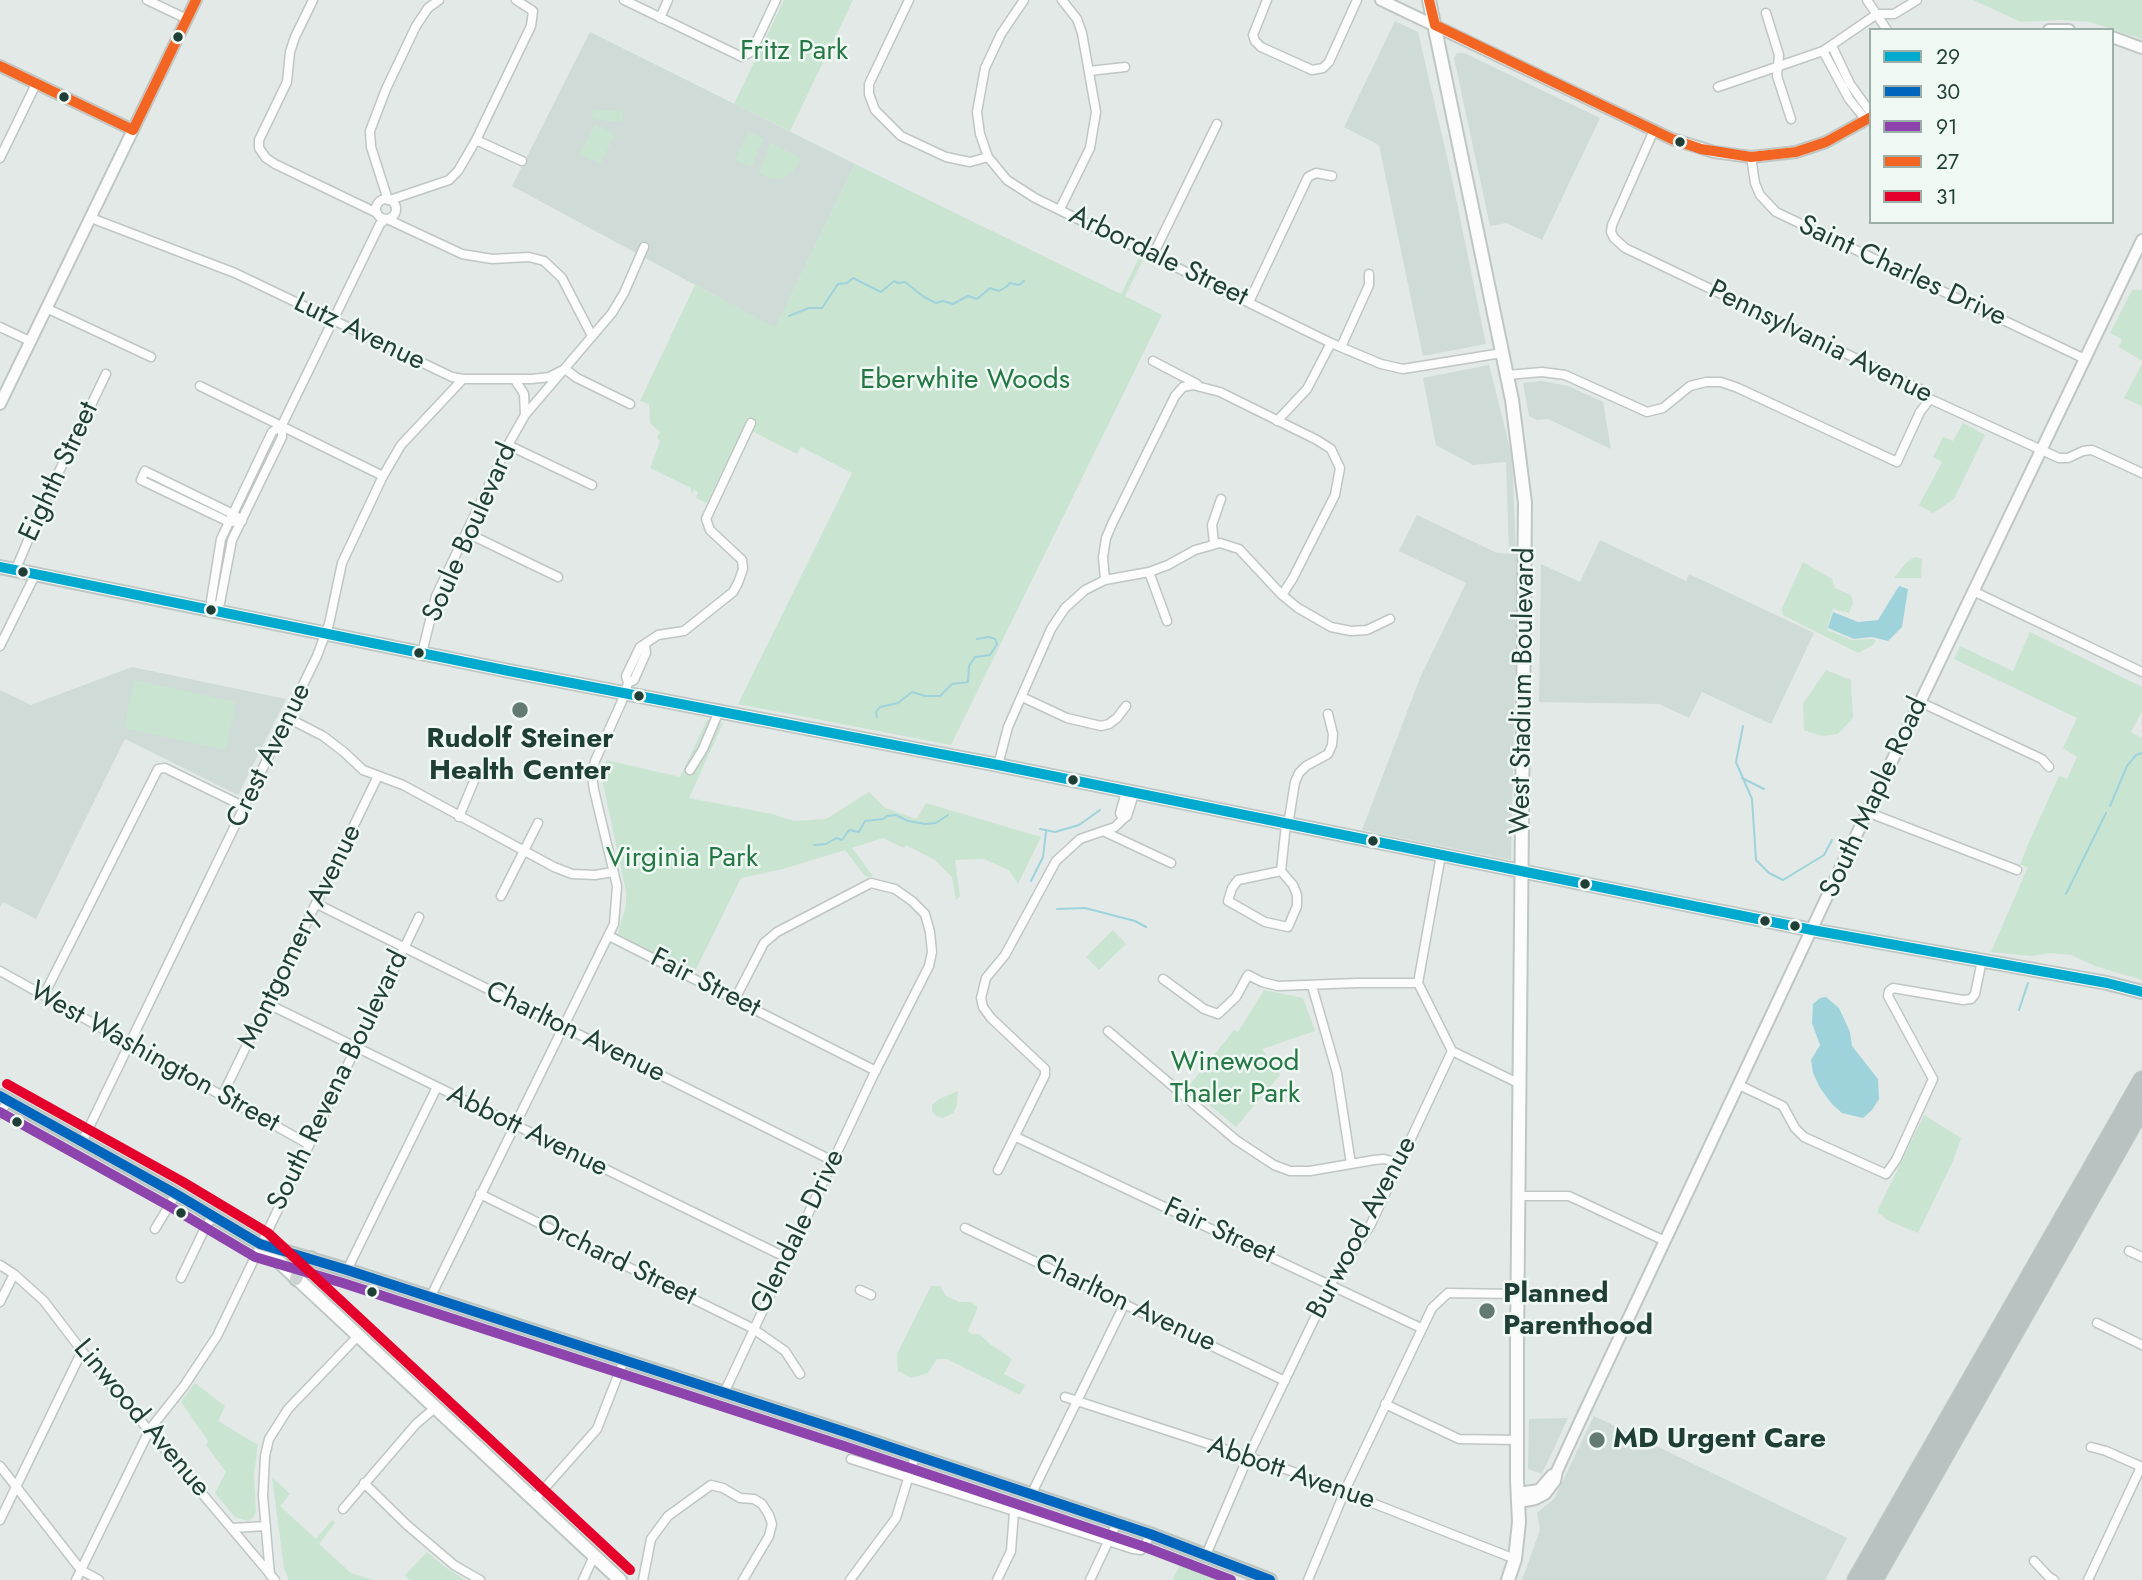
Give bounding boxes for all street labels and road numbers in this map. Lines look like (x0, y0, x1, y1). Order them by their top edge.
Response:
street label: Arbordale Street (1063, 199, 1253, 315)
street label: Saint Charles Drive (1793, 209, 2011, 335)
street label: Pennsylvania Avenue (1702, 274, 1938, 412)
street label: Lutz Avenue (288, 287, 430, 379)
street label: Eighth Street (13, 397, 107, 547)
street label: Soule Boulevard (417, 438, 525, 628)
street label: West Stadium Boulevard (1505, 547, 1543, 835)
street label: Crest Avenue (221, 678, 319, 834)
street label: South Maple Road (1814, 693, 1936, 903)
street label: Montgomery Avenue (232, 819, 370, 1055)
street label: Fair Street (644, 942, 766, 1026)
street label: South Revena Boulevard (261, 946, 417, 1216)
street label: West Washington Street (23, 975, 285, 1141)
street label: Charlton Avenue (480, 975, 670, 1091)
street label: Abbott Avenue (441, 1079, 613, 1185)
street label: Burwood Avenue (1301, 1131, 1425, 1325)
street label: Glendale Drive (745, 1145, 853, 1319)
street label: Fair Street (1158, 1192, 1280, 1272)
street label: Orchard Street (531, 1208, 701, 1314)
street label: Charlton Avenue (1029, 1247, 1221, 1361)
street label: Linwood Avenue (65, 1333, 217, 1505)
street label: Abbott Avenue (1203, 1430, 1379, 1518)

